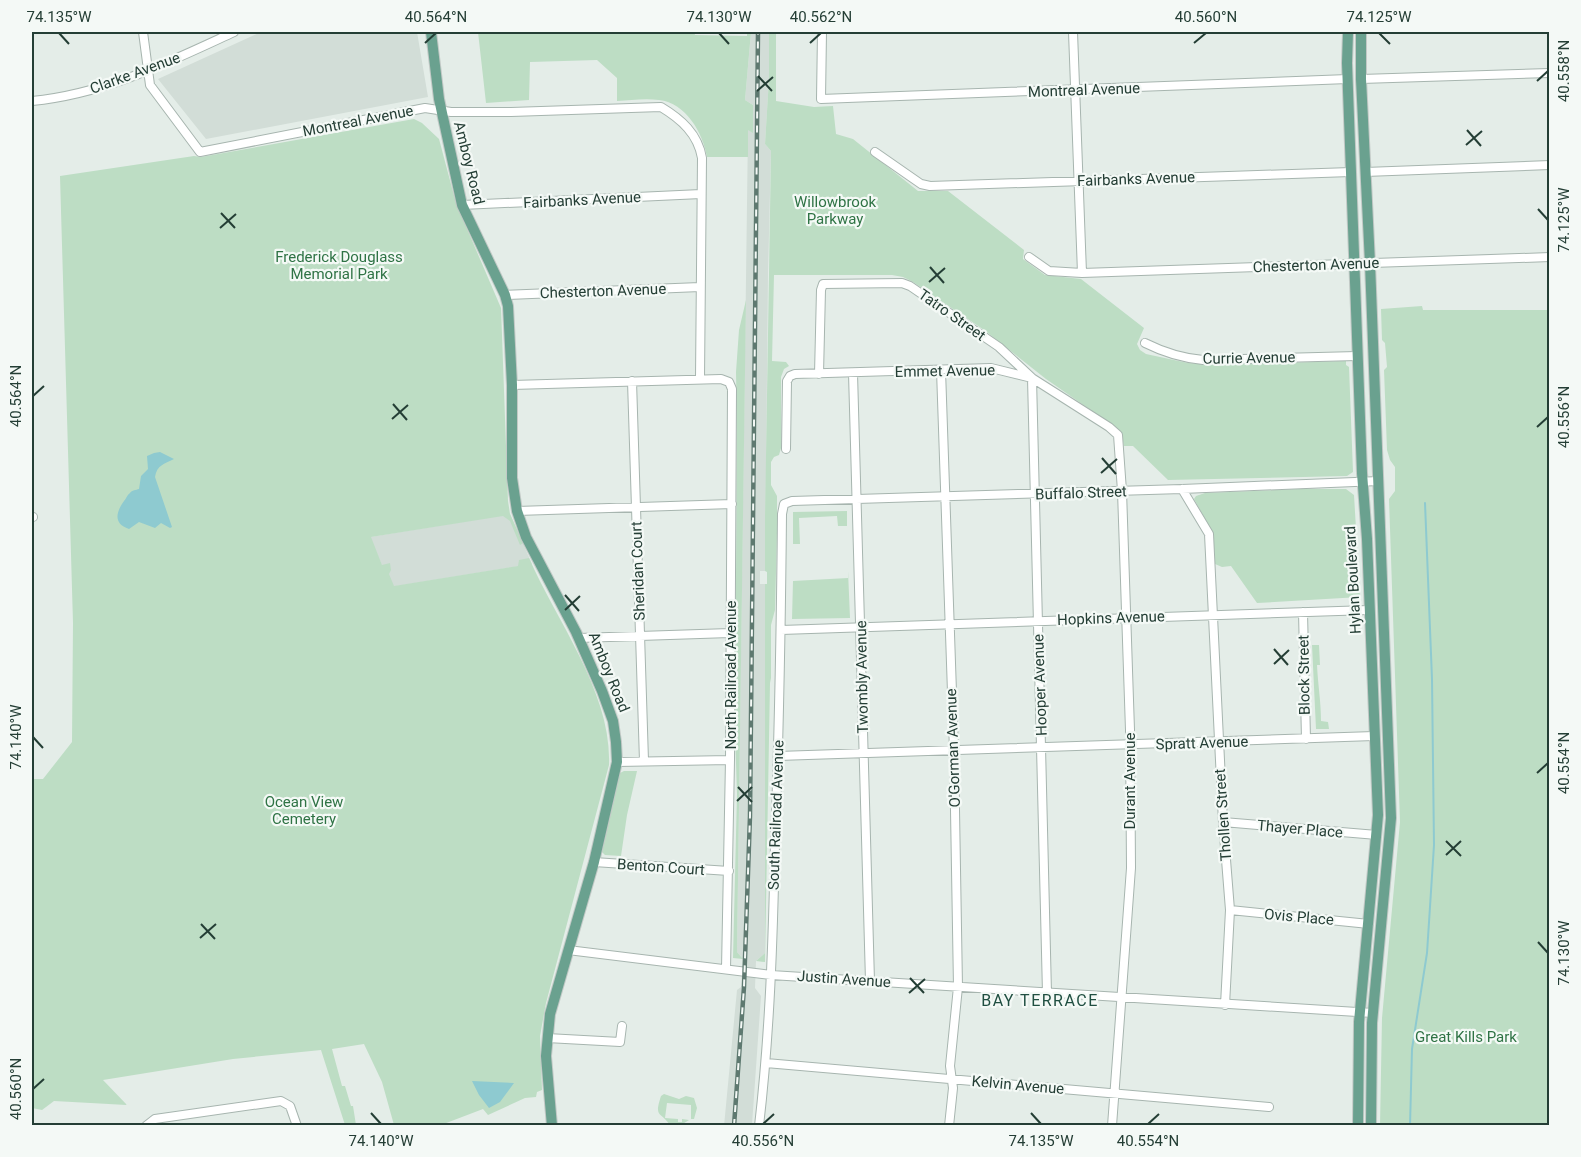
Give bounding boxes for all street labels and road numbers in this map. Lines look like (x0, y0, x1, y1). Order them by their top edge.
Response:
street label: Clarke Avenue (87, 48, 183, 98)
street label: Montreal Avenue (1028, 79, 1140, 101)
street label: Montreal Avenue (301, 101, 415, 141)
street label: Amboy Road (450, 120, 488, 206)
street label: Fairbanks Avenue (1077, 168, 1195, 190)
street label: Fairbanks Avenue (523, 188, 641, 212)
street label: Chesterton Avenue (1253, 254, 1380, 276)
street label: Chesterton Avenue (540, 280, 667, 302)
street label: Tatro Street (915, 285, 989, 345)
street label: Currie Avenue (1203, 348, 1295, 368)
street label: Emmet Avenue (895, 361, 995, 381)
street label: Buffalo Street (1035, 482, 1127, 504)
street label: Sheridan Court (627, 521, 649, 621)
street label: Hylan Boulevard (1341, 526, 1365, 634)
street label: North Railroad Avenue (722, 600, 740, 750)
street label: Hopkins Avenue (1057, 607, 1165, 629)
street label: Twombly Avenue (852, 620, 872, 734)
street label: Amboy Road (585, 629, 633, 715)
street label: Hooper Avenue (1029, 634, 1051, 736)
street label: Block Street (1294, 635, 1314, 715)
street label: O'Gorman Avenue (942, 688, 964, 808)
street label: Durant Avenue (1121, 732, 1139, 830)
street label: Spratt Avenue (1155, 732, 1249, 754)
street label: South Railroad Avenue (764, 740, 788, 890)
street label: Thollen Street (1211, 768, 1235, 862)
street label: Thayer Place (1256, 816, 1344, 842)
street label: Benton Court (617, 855, 706, 879)
street label: Ovis Place (1263, 905, 1335, 929)
street label: Justin Avenue (797, 967, 892, 991)
street label: Kelvin Avenue (971, 1072, 1065, 1098)

